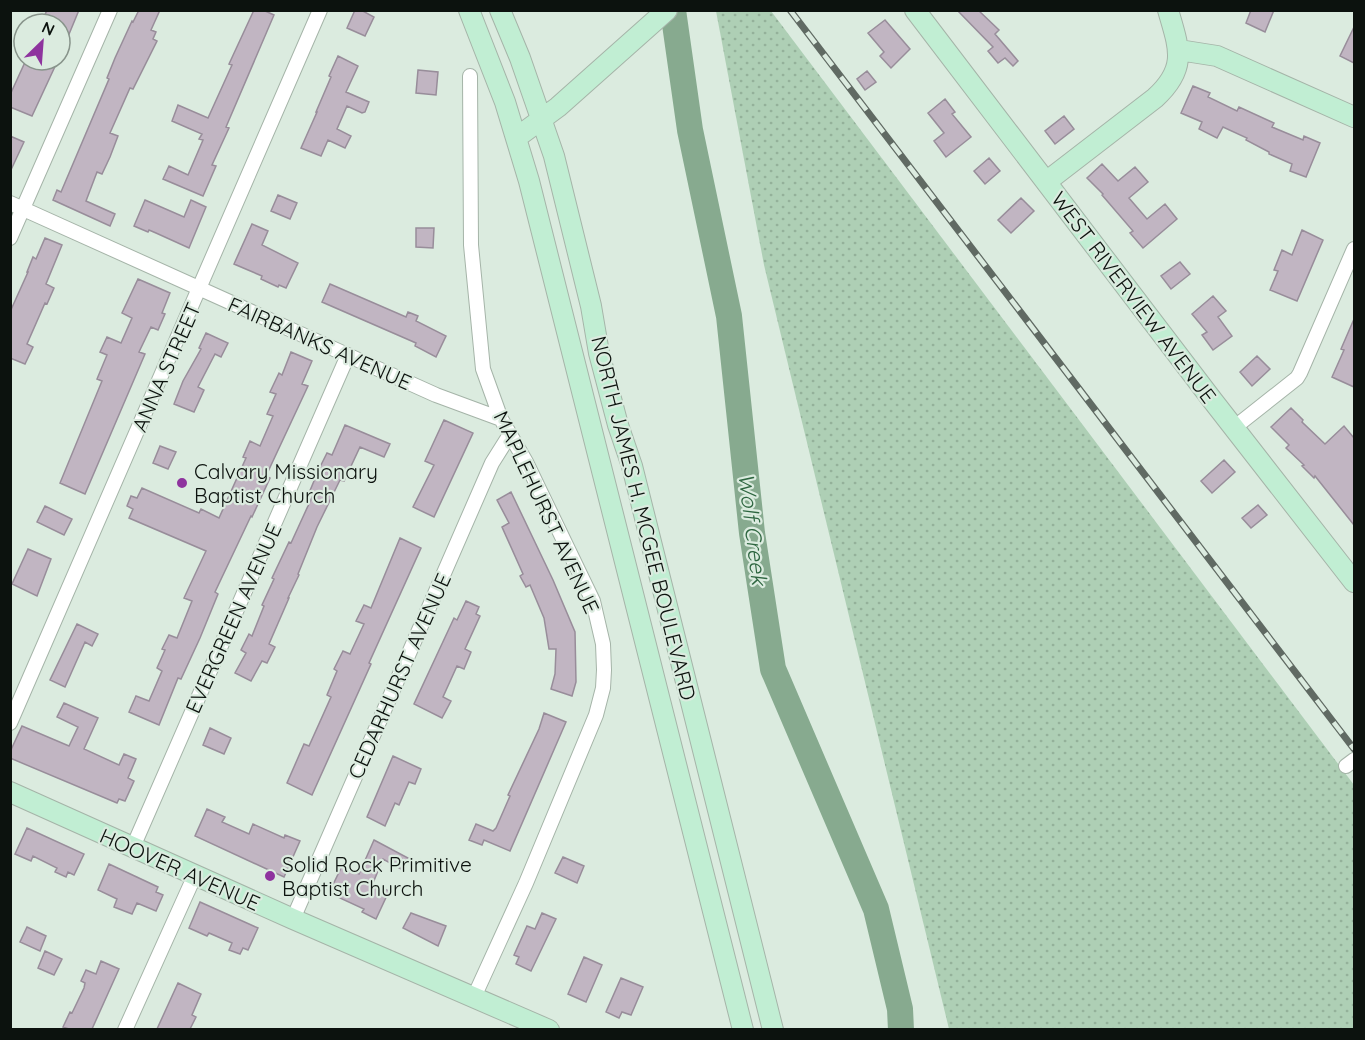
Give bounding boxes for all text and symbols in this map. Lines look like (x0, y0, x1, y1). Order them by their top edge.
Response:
north arrow (12, 12, 72, 72)
text: N (39, 17, 58, 40)
street label: WEST RIVERVIEW AVENUE (1046, 186, 1222, 408)
street label: FAIRBANKS AVENUE (224, 291, 416, 395)
street label: ANNA STREET (126, 298, 206, 436)
street label: NORTH JAMES H. MCGEE BOULEVARD (586, 333, 702, 703)
street label: MAPLEHURST AVENUE (489, 406, 605, 618)
place label: Calvary Missionary Baptist Church (194, 458, 378, 508)
water label: Wolf Creek (732, 472, 774, 589)
marker: Calvary Missionary Baptist Church (175, 476, 189, 490)
street label: EVERGREEN AVENUE (179, 519, 287, 717)
street label: CEDARHURST AVENUE (342, 569, 456, 783)
street label: HOOVER AVENUE (96, 822, 264, 916)
place label: Solid Rock Primitive Baptist Church (282, 851, 472, 901)
marker: Solid Rock Primitive Baptist Church (263, 869, 277, 883)

